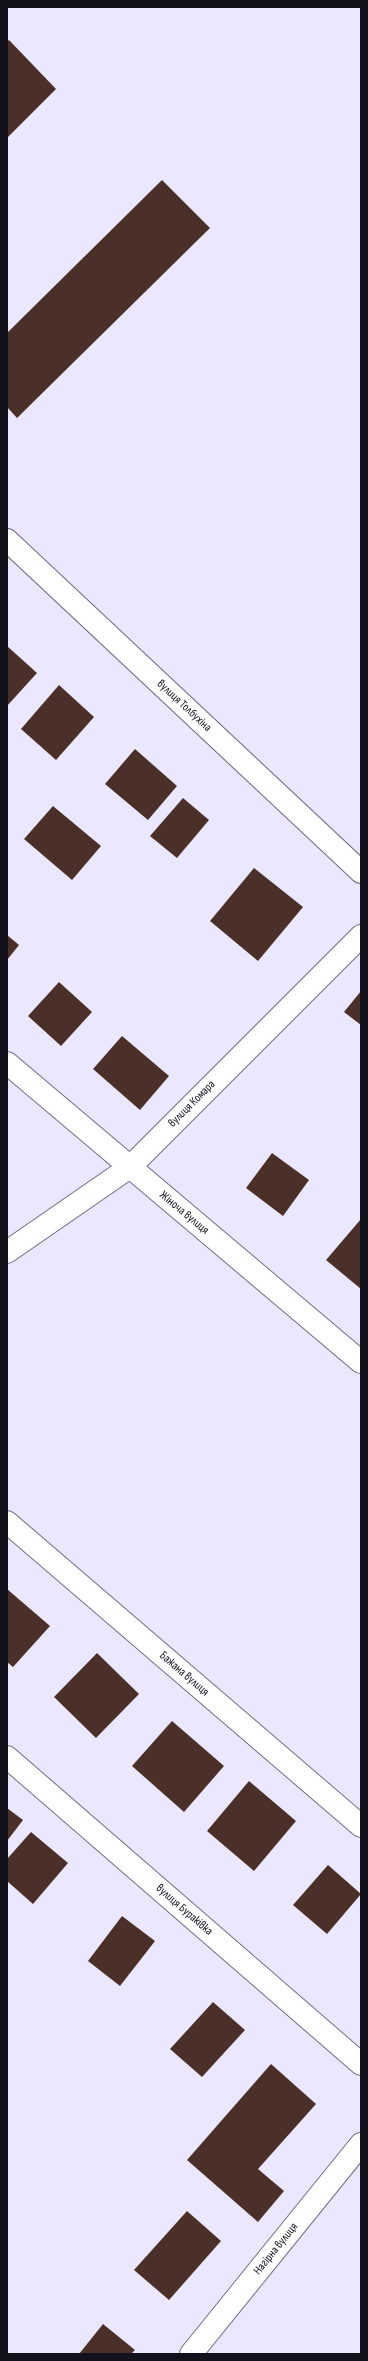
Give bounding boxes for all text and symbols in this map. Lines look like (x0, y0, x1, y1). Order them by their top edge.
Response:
street label: вулиця Толбухіна (154, 677, 214, 735)
street label: вулиця Комара (165, 1077, 219, 1131)
street label: Жіноча вулиця (156, 1188, 212, 1238)
street label: Бажана вулиця (156, 1649, 212, 1699)
street label: вулиця Бураківка (153, 1881, 215, 1939)
street label: Нагірна вулиця (251, 2220, 301, 2278)

